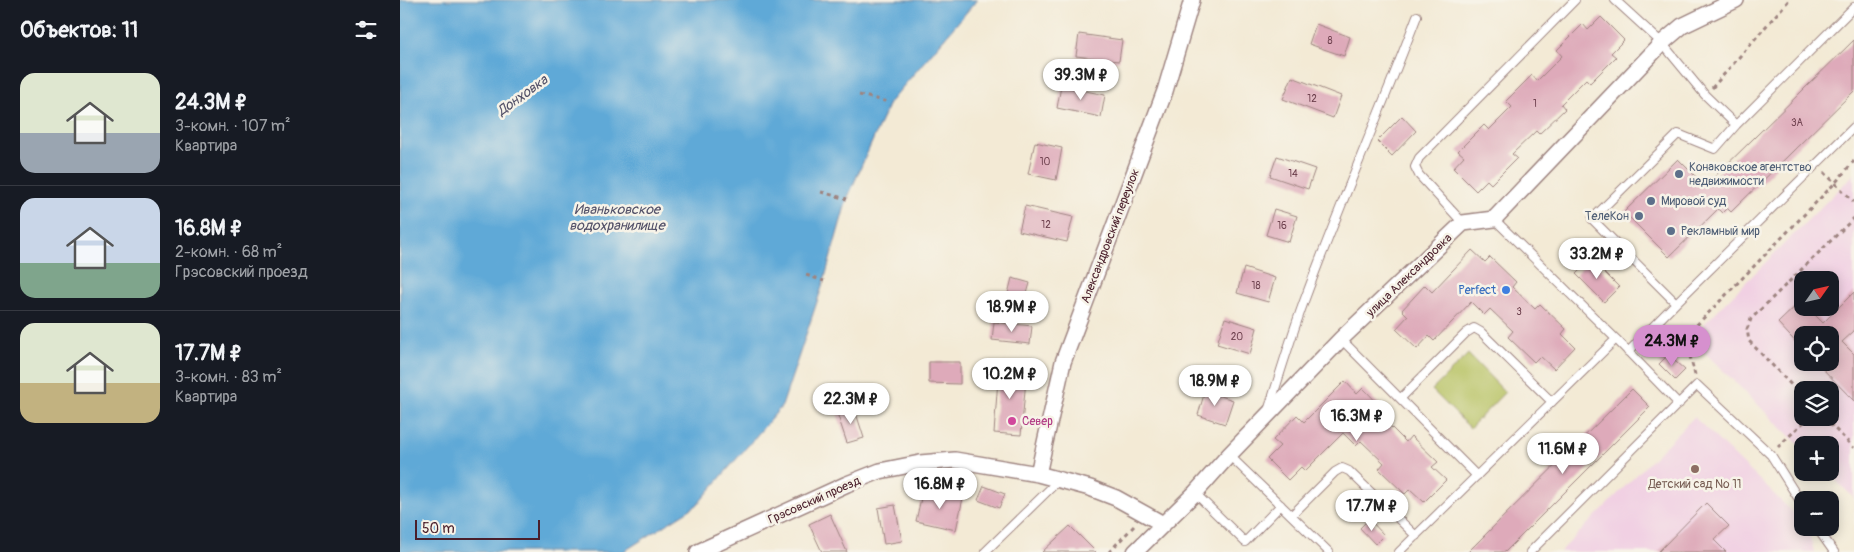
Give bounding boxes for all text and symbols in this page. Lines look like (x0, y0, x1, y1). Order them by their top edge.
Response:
icon: filters (352, 16, 380, 44)
text: Объектов: 11 (20, 17, 138, 44)
house number: 8 (1327, 35, 1333, 47)
pin: 39.3M ₽ (1035, 58, 1127, 101)
text: 39.3M ₽ (1054, 65, 1108, 85)
water label: Донховка (493, 71, 552, 120)
text: 24.3M ₽ (175, 89, 248, 116)
icon: home (60, 93, 120, 153)
house number: 12 (1307, 93, 1317, 105)
house number: 1 (1533, 98, 1537, 110)
text: 3-комн. · 107 m² (175, 116, 291, 136)
house number: 3А (1791, 117, 1804, 129)
text: Квартира (175, 136, 237, 156)
house number: 10 (1040, 156, 1051, 168)
place label: Конаковское агентство недвижимости (1689, 160, 1812, 189)
street label: Александровский переулок (1078, 167, 1143, 306)
house number: 14 (1288, 168, 1298, 180)
marker: Конаковское агентство недвижимости (1673, 168, 1685, 180)
place label: Мировой суд (1661, 194, 1727, 209)
marker: Мировой суд (1645, 195, 1657, 207)
water label: Иваньковское водохранилище (569, 201, 667, 234)
place label: ТелеКон (1585, 209, 1629, 224)
marker: ТелеКон (1633, 210, 1645, 222)
text: 16.8M ₽ (175, 215, 243, 242)
icon: home (60, 218, 120, 278)
house number: 12 (1041, 219, 1051, 231)
house number: 16 (1277, 220, 1287, 232)
place label: Рекламный мир (1681, 224, 1760, 239)
marker: Рекламный мир (1665, 225, 1677, 237)
street label: улица Александровка (1363, 230, 1456, 321)
pin: 33.2M ₽ (1551, 238, 1643, 280)
text: 2-комн. · 68 m² (175, 242, 282, 262)
text: 33.2M ₽ (1570, 244, 1624, 264)
text: Грэсовский проезд (175, 262, 308, 282)
north arrow (1794, 271, 1839, 316)
map controls (1794, 271, 1839, 536)
house number: 18 (1252, 280, 1260, 292)
place label: Perfect (1458, 283, 1496, 298)
marker: Perfect (1500, 284, 1512, 296)
pin: 18.9M ₽ (966, 290, 1058, 333)
text: 18.9M ₽ (987, 297, 1037, 317)
house number: 3 (1516, 306, 1522, 318)
pin: 24.3M ₽ (1626, 324, 1718, 367)
button: locate (1794, 326, 1839, 371)
house number: 20 (1231, 331, 1243, 343)
text: 24.3M ₽ (1644, 331, 1700, 351)
text: 17.7M ₽ (175, 340, 242, 367)
icon: home (60, 343, 120, 403)
pin: 10.2M ₽ (964, 358, 1056, 400)
text: 10.2M ₽ (983, 364, 1037, 384)
pin: 18.9M ₽ (1169, 364, 1261, 407)
text: 3-комн. · 83 m² (175, 367, 282, 387)
text: 18.9M ₽ (1190, 371, 1240, 391)
button: layers (1794, 381, 1839, 426)
pin: 22.3M ₽ (805, 382, 897, 425)
text: Квартира (175, 387, 237, 407)
text: 22.3M ₽ (824, 389, 878, 409)
pin: 16.3M ₽ (1311, 400, 1403, 442)
text: 16.3M ₽ (1331, 406, 1383, 426)
place label: Север (1022, 414, 1053, 429)
marker: Север (1006, 415, 1018, 427)
pin: 11.6M ₽ (1517, 432, 1609, 475)
button: + (1794, 436, 1839, 481)
text: 11.6M ₽ (1538, 439, 1588, 459)
marker: Детский сад № 11 (1689, 463, 1701, 475)
pin: 16.8M ₽ (894, 468, 986, 510)
street label: Грэсовский проезд (766, 473, 863, 528)
text: 16.8M ₽ (914, 474, 966, 494)
place label: Детский сад № 11 (1647, 477, 1742, 492)
pin: 17.7M ₽ (1326, 490, 1418, 532)
button: − (1794, 491, 1839, 536)
text: 17.7M ₽ (1346, 496, 1398, 516)
scale bar (415, 517, 540, 540)
text: 50 m (422, 520, 455, 537)

